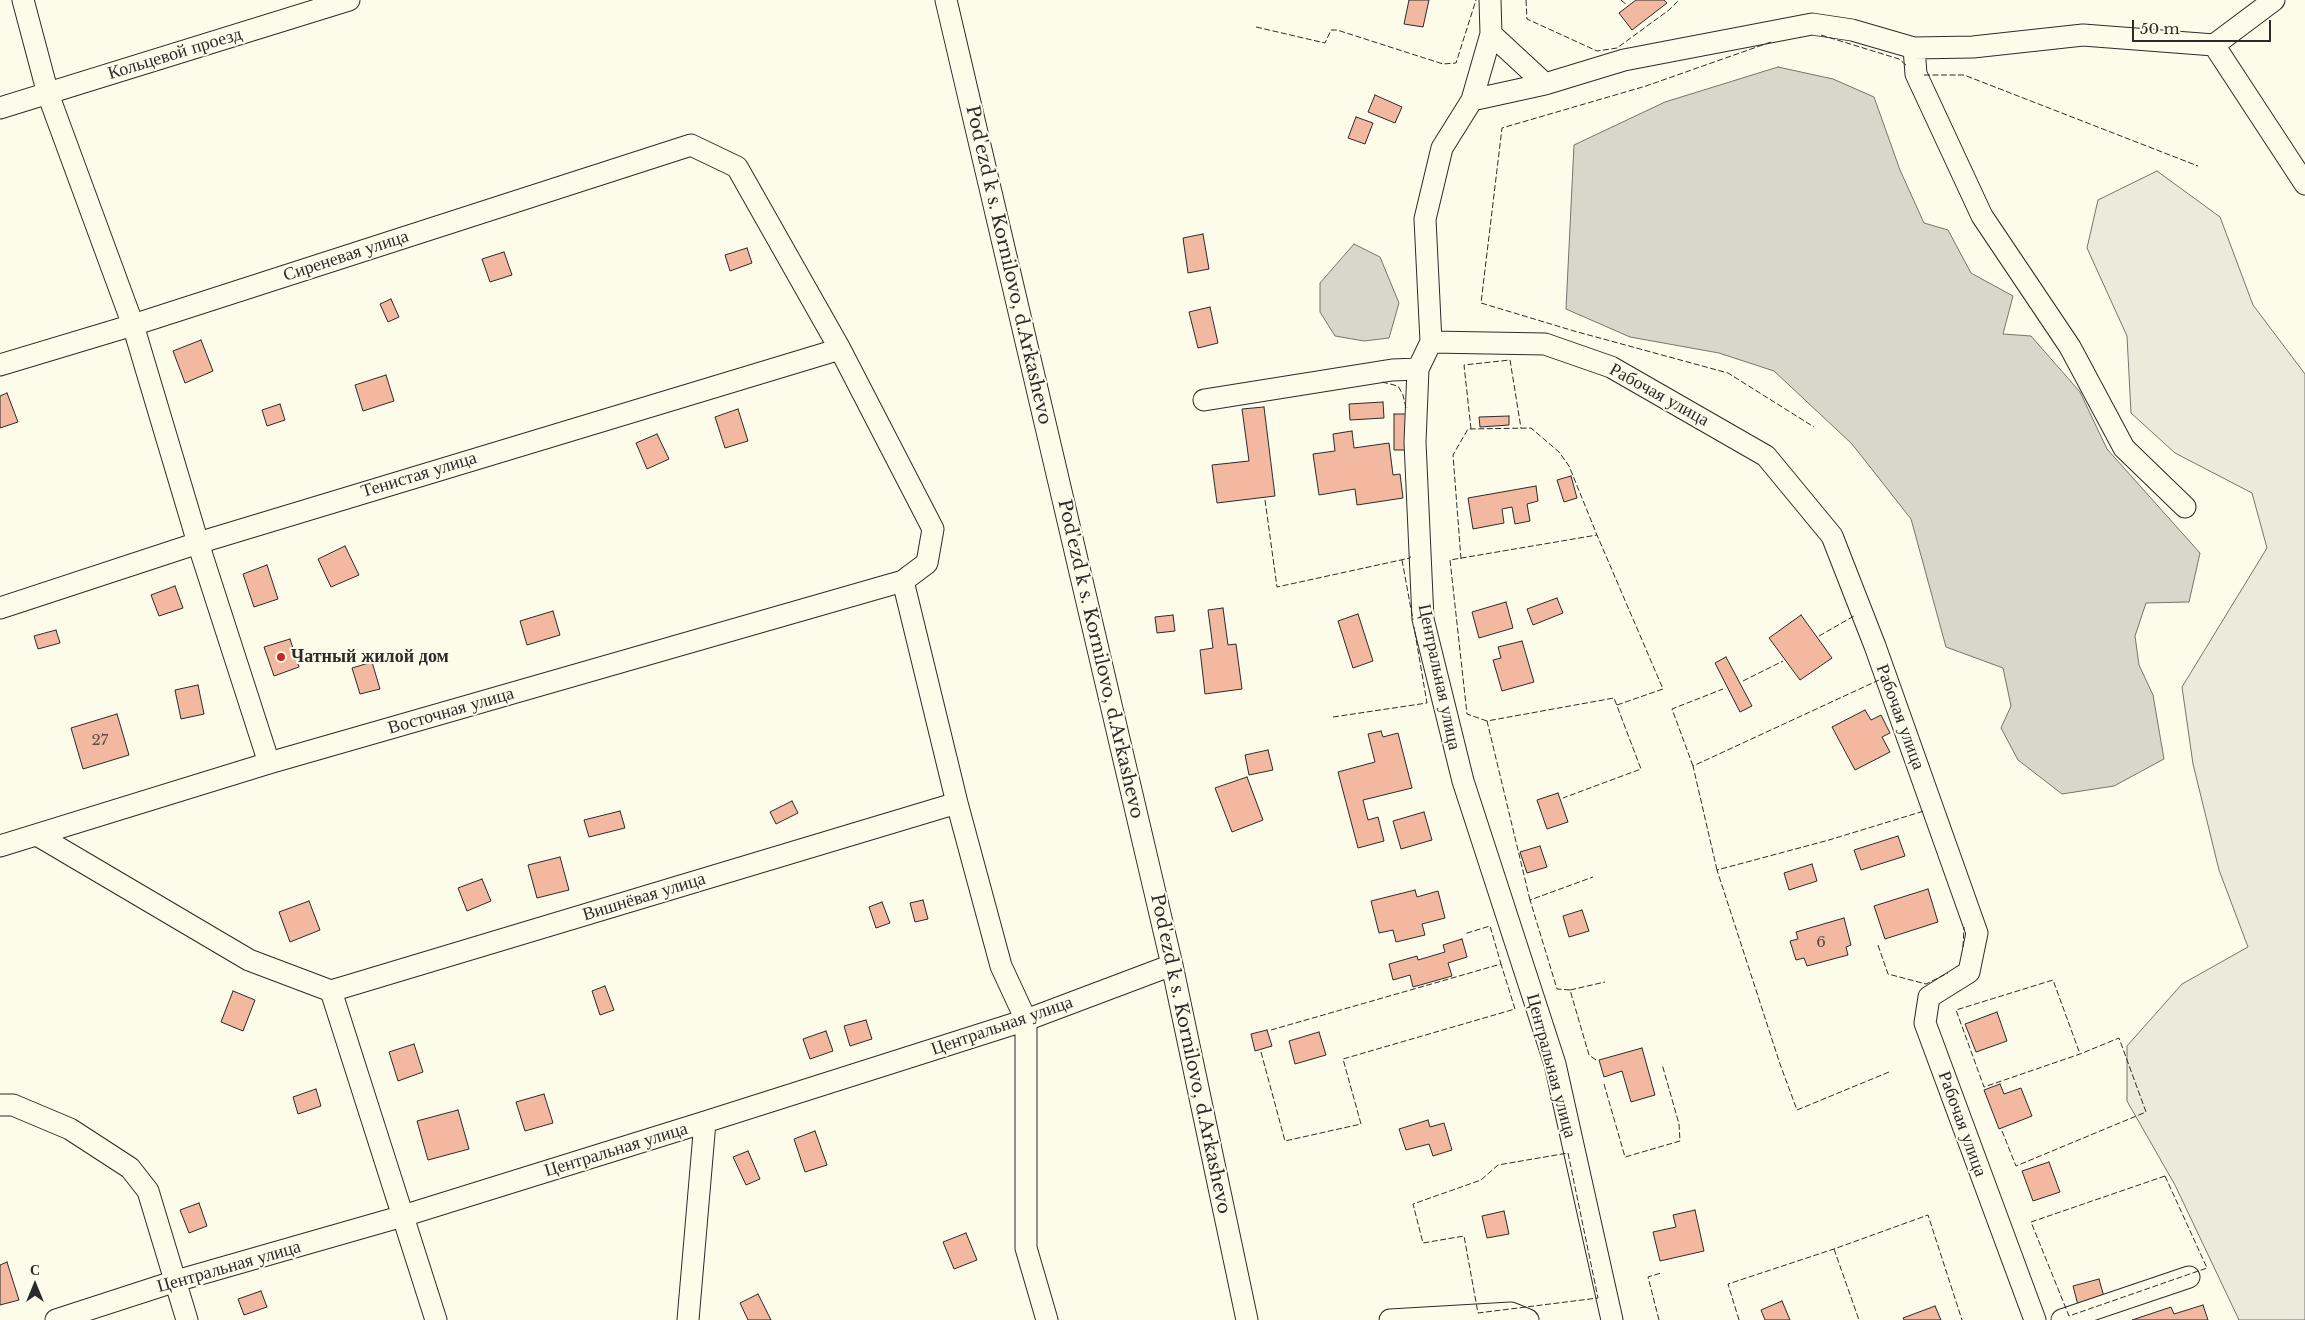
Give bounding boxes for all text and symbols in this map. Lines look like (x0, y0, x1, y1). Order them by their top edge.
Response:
scale bar (2135, 10, 2274, 42)
text: 50 m (2140, 19, 2180, 38)
street label: Кольцевой проезд (105, 23, 245, 85)
street label: Pod'ezd k s. Kornilovo, d.Arkashevo (961, 103, 1055, 427)
street label: Сиреневая улица (281, 226, 411, 286)
street label: Рабочая улица (1605, 359, 1713, 431)
street label: Тенистая улица (359, 447, 479, 503)
street label: Pod'ezd k s. Kornilovo, d.Arkashevo (1053, 497, 1147, 821)
street label: Центральная улица (1413, 602, 1465, 752)
place label: Чатный жилой дом (291, 646, 449, 668)
marker: Чатный жилой дом (275, 651, 287, 663)
street label: Рабочая улица (1871, 661, 1929, 773)
street label: Восточная улица (385, 683, 517, 739)
house number: 27 (92, 732, 108, 750)
street label: Вишнёвая улица (580, 868, 708, 926)
street label: Pod'ezd k s. Kornilovo, d.Arkashevo (1145, 892, 1235, 1216)
house number: 6 (1816, 934, 1826, 952)
street label: Центральная улица (1521, 991, 1581, 1141)
street label: Центральная улица (928, 992, 1076, 1060)
street label: Рабочая улица (1933, 1068, 1991, 1180)
street label: Центральная улица (542, 1118, 690, 1182)
street label: Центральная улица (155, 1236, 303, 1298)
north arrow (10, 1260, 60, 1310)
text: С (30, 1261, 40, 1279)

